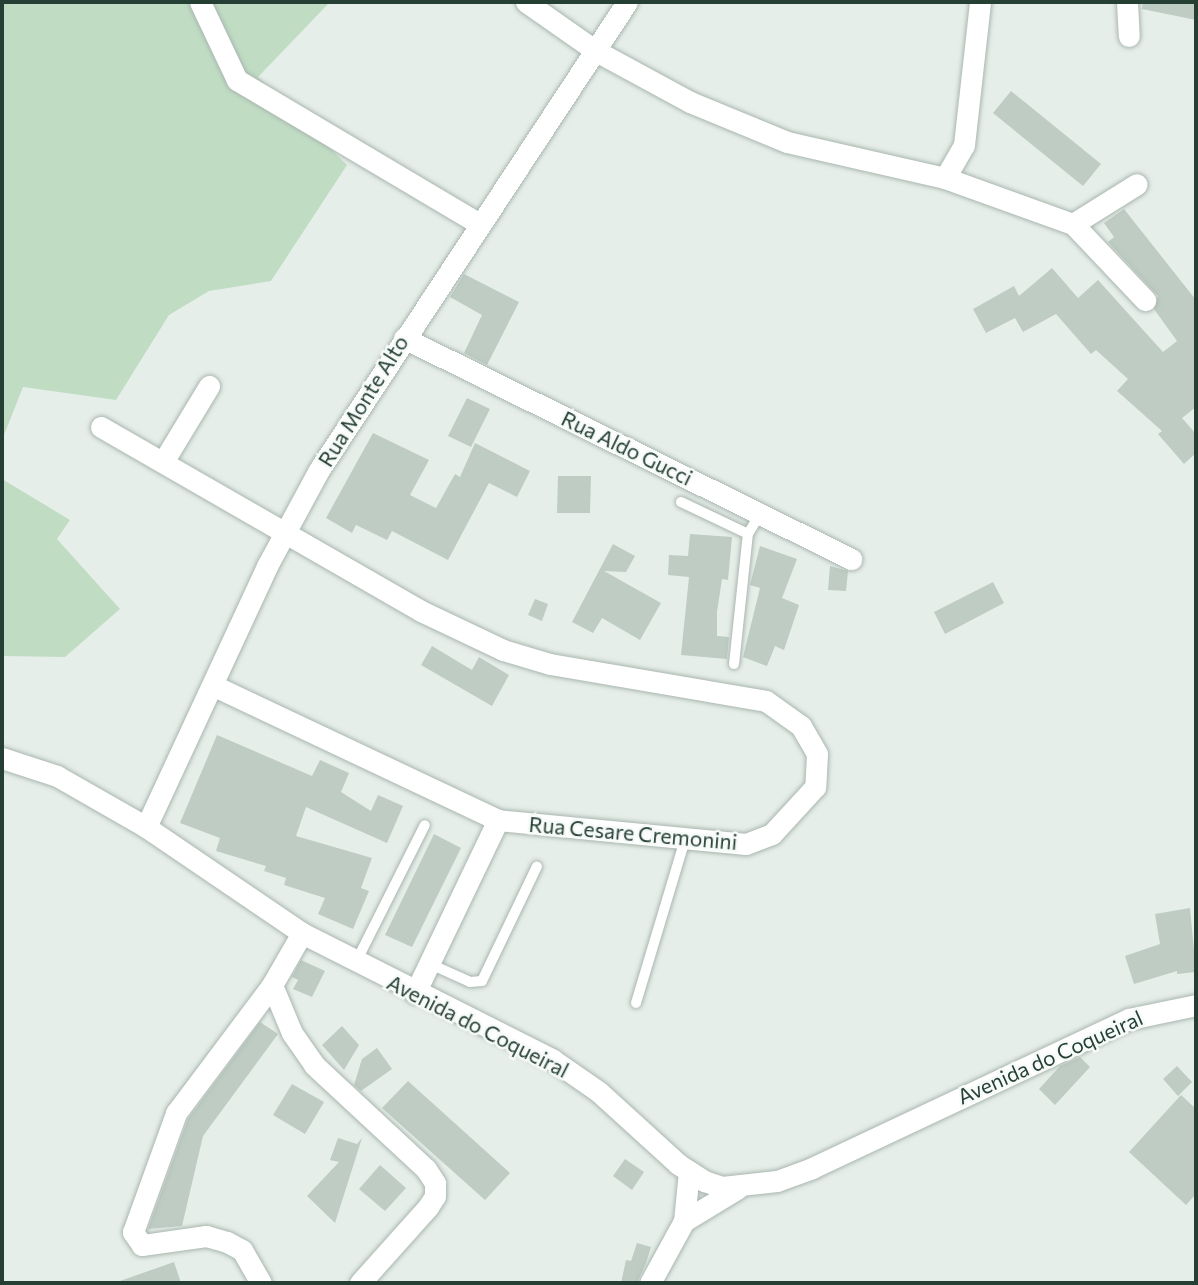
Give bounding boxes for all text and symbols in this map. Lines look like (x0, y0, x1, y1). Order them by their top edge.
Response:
street label: Rua Monte Alto (313, 331, 413, 471)
street label: Rua Aldo Gucci (557, 405, 697, 491)
street label: Rua Cesare Cremonini (528, 811, 738, 855)
street label: Avenida do Coqueiral (383, 969, 573, 1083)
street label: Avenida do Coqueiral (953, 1005, 1147, 1109)

